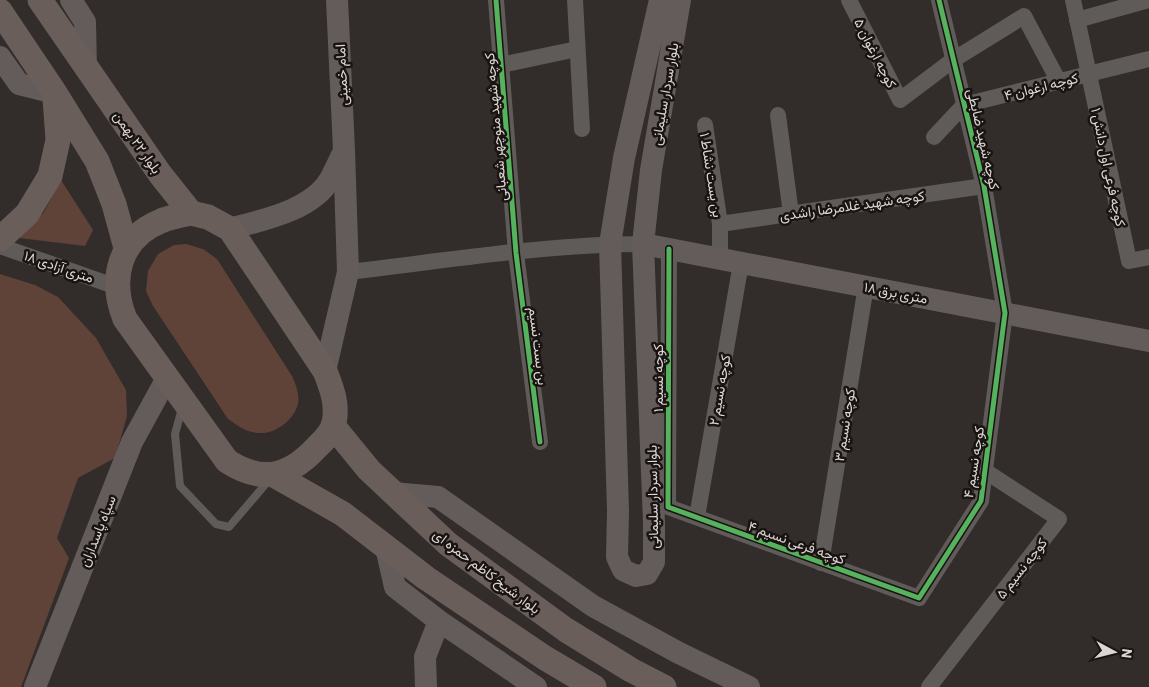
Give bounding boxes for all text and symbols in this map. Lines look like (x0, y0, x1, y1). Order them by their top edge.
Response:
street label: کوچه ارغوان ۵ (849, 15, 901, 92)
street label: بلوار سردار سلیمانی (647, 41, 682, 147)
street label: امام خمینی (331, 44, 352, 106)
street label: کوچه شهید منوچهر شعبانی (480, 52, 512, 202)
street label: کوچه ارغوان ۴ (1002, 69, 1080, 105)
street label: کوچه شهید ضابطی (962, 87, 1004, 192)
street label: کوچه فرعی اول دانش ۱ (1086, 106, 1130, 228)
street label: بلوار ۲۲ بهمن (109, 107, 166, 177)
street label: بن یست نشاط ۱ (696, 131, 727, 219)
street label: کوچه شهید غلامرضا راشدی (778, 186, 926, 226)
street label: ۱۸ متری آزادی (22, 246, 96, 287)
street label: ۱۸ متری برق (863, 278, 929, 307)
street label: بن بست نسیم (525, 306, 552, 386)
street label: کوچه نسیم ۱ (649, 344, 668, 412)
street label: کوچه نسیم ۲ (704, 353, 736, 427)
street label: کوچه نسیم ۳ (830, 387, 860, 463)
street label: کوچه نسیم ۴ (959, 425, 989, 499)
street label: بلوار سردار سلیمانی (643, 445, 662, 549)
street label: سپاه پاسداران (75, 493, 121, 570)
street label: کوچه فرعی نسیم ۴ (745, 517, 848, 569)
street label: بلوار شیخ کاظم حمزه ای (428, 525, 544, 619)
street label: کوچه نسیم ۵ (992, 534, 1052, 603)
north arrow (1089, 627, 1139, 677)
text: N (1118, 648, 1136, 659)

